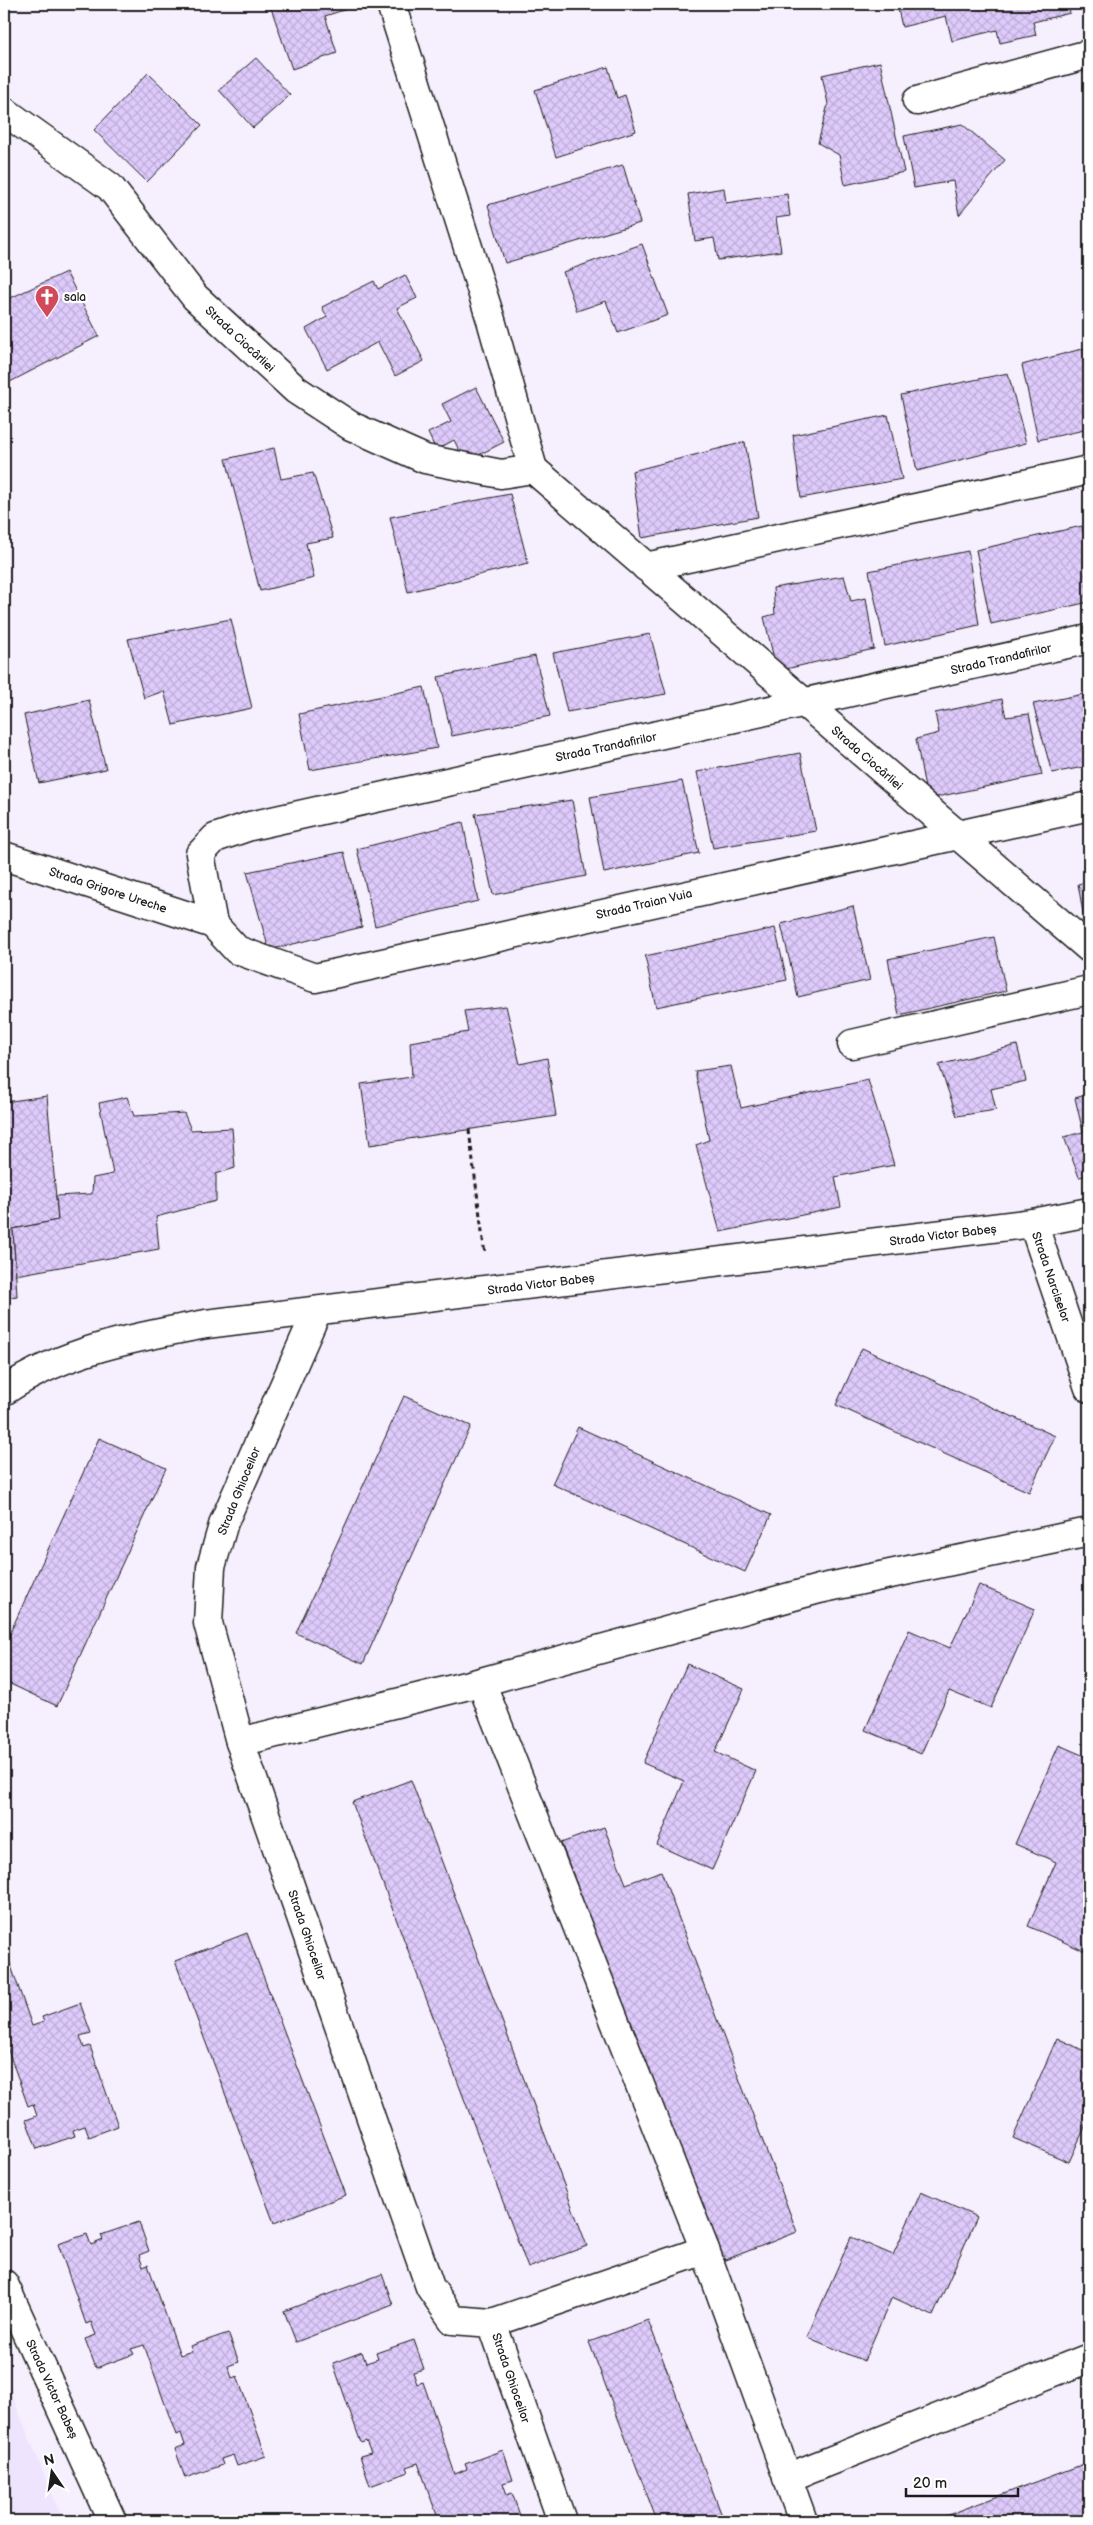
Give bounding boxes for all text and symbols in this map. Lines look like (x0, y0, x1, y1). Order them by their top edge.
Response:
church icon: sala (34, 284, 60, 318)
place label: sala (64, 290, 86, 305)
street label: Strada Ciocârliei (202, 303, 278, 376)
street label: Strada Trandafirilor (949, 640, 1054, 678)
street label: Strada Ciocârliei (828, 723, 906, 794)
street label: Strada Trandafirilor (554, 729, 659, 766)
street label: Strada Grigore Ureche (47, 864, 169, 917)
street label: Strada Traian Vuia (595, 886, 694, 923)
street label: Strada Victor Babeș (889, 1221, 997, 1249)
street label: Strada Narciselor (1028, 1230, 1073, 1325)
street label: Strada Victor Babeș (487, 1270, 595, 1298)
street label: Strada Ghioceilor (215, 1444, 264, 1538)
street label: Strada Ghioceilor (284, 1888, 329, 1983)
street label: Strada Ghioceilor (488, 2331, 533, 2426)
street label: Strada Victor Babeș (22, 2337, 81, 2441)
north arrow (28, 2448, 78, 2498)
text: N (42, 2450, 56, 2469)
scale bar (906, 2465, 1018, 2497)
text: 20 m (913, 2474, 947, 2493)

